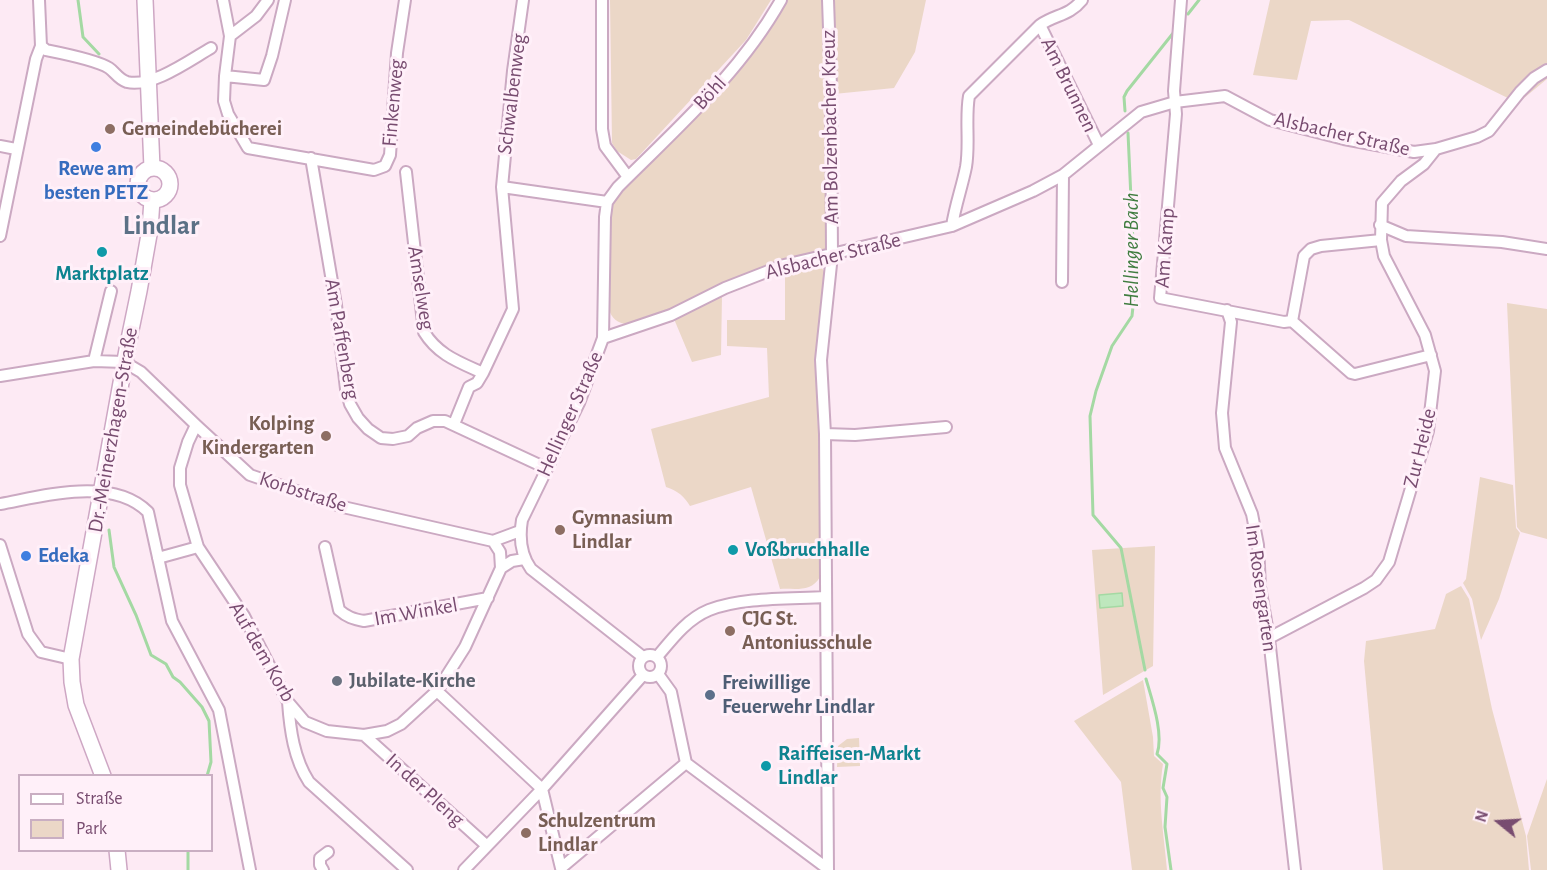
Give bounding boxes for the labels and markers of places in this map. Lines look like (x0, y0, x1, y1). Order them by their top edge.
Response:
place label: Gemeindebücherei (122, 116, 282, 142)
marker: Gemeindebücherei (103, 122, 117, 136)
marker: Rewe am besten PETZ (89, 140, 103, 154)
place label: Rewe am besten PETZ (44, 156, 148, 206)
marker: Marktplatz (95, 245, 109, 259)
place label: Marktplatz (55, 261, 149, 287)
place label: Kolping Kindergarten (201, 411, 314, 461)
marker: Kolping Kindergarten (319, 429, 333, 443)
place label: Gymnasium Lindlar (572, 505, 673, 555)
marker: Gymnasium Lindlar (553, 523, 567, 537)
place label: Voßbruchhalle (745, 537, 870, 563)
place label: Edeka (38, 543, 89, 569)
marker: Voßbruchhalle (726, 543, 740, 557)
marker: Edeka (19, 549, 33, 563)
place label: CJG St. Antoniusschule (742, 606, 872, 656)
marker: CJG St. Antoniusschule (723, 624, 737, 638)
place label: Jubilate-Kirche (349, 668, 476, 694)
place label: Freiwillige Feuerwehr Lindlar (722, 670, 875, 720)
marker: Jubilate-Kirche (330, 674, 344, 688)
marker: Freiwillige Feuerwehr Lindlar (703, 688, 717, 702)
place label: Raiffeisen-Markt Lindlar (778, 741, 921, 791)
marker: Raiffeisen-Markt Lindlar (759, 759, 773, 773)
place label: Schulzentrum Lindlar (538, 808, 656, 858)
marker: Schulzentrum Lindlar (519, 826, 533, 840)

